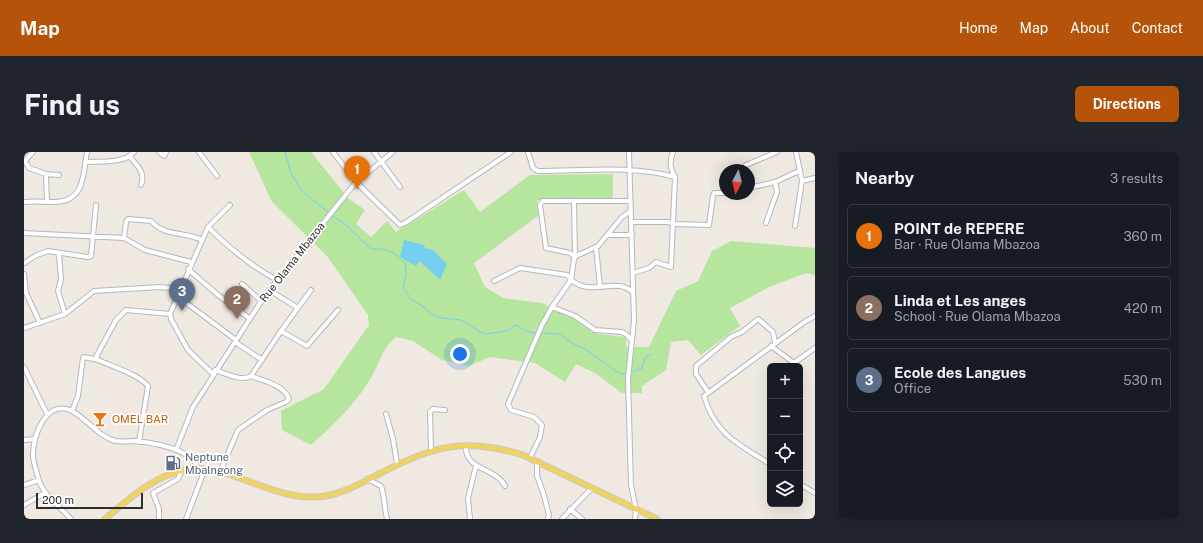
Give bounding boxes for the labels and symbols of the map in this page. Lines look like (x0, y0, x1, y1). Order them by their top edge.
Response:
pin: 1 (344, 156, 370, 189)
north arrow (719, 164, 755, 200)
street label: Rue Olama Mbazoa (257, 220, 327, 304)
pin: 3 (169, 278, 195, 311)
pin: 2 (224, 286, 250, 319)
your location (450, 344, 470, 364)
bar icon: OMEL BAR (91, 410, 109, 428)
place label: OMEL BAR (112, 413, 168, 425)
place label: Neptune Mbalngong (185, 451, 243, 476)
fuel station icon: Neptune Mbalngong (164, 454, 182, 472)
scale bar (36, 491, 143, 510)

